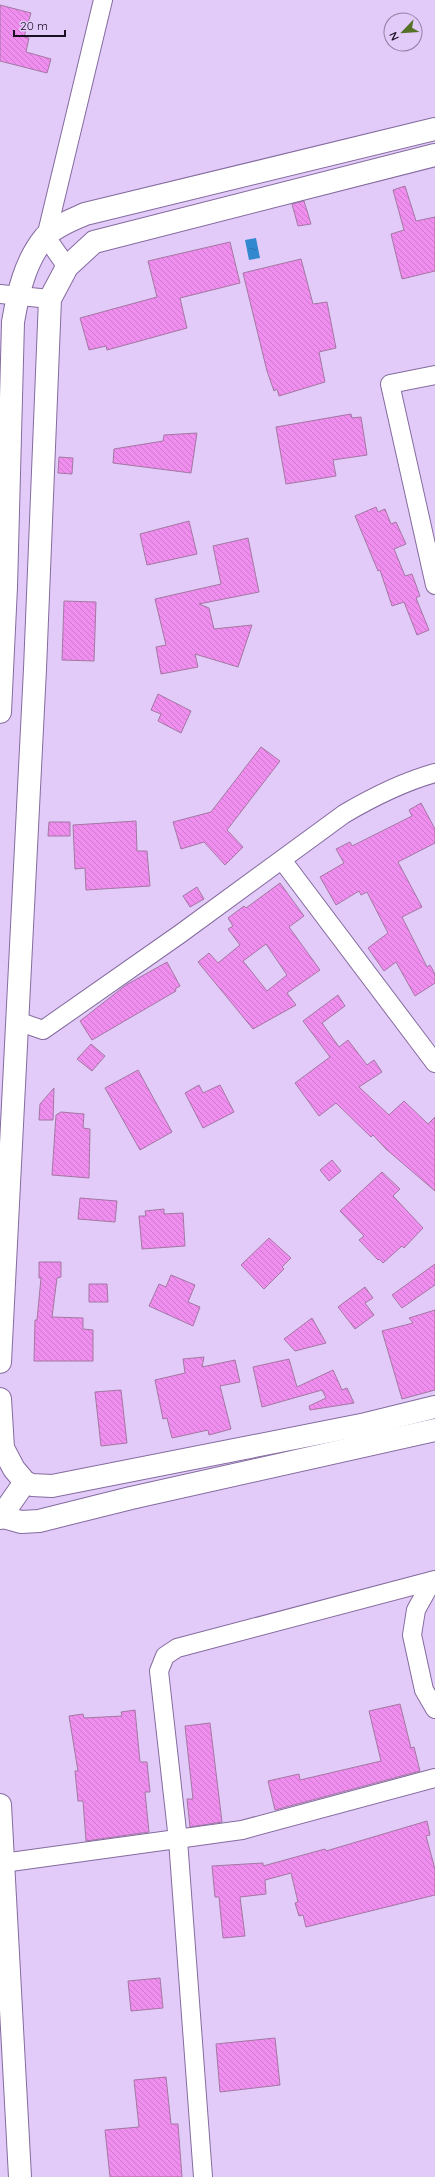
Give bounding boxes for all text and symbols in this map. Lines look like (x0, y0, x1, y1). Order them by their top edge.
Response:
scale bar (14, 12, 65, 38)
north arrow (383, 12, 423, 52)
text: 20 m (20, 18, 48, 33)
text: N (386, 30, 402, 43)

